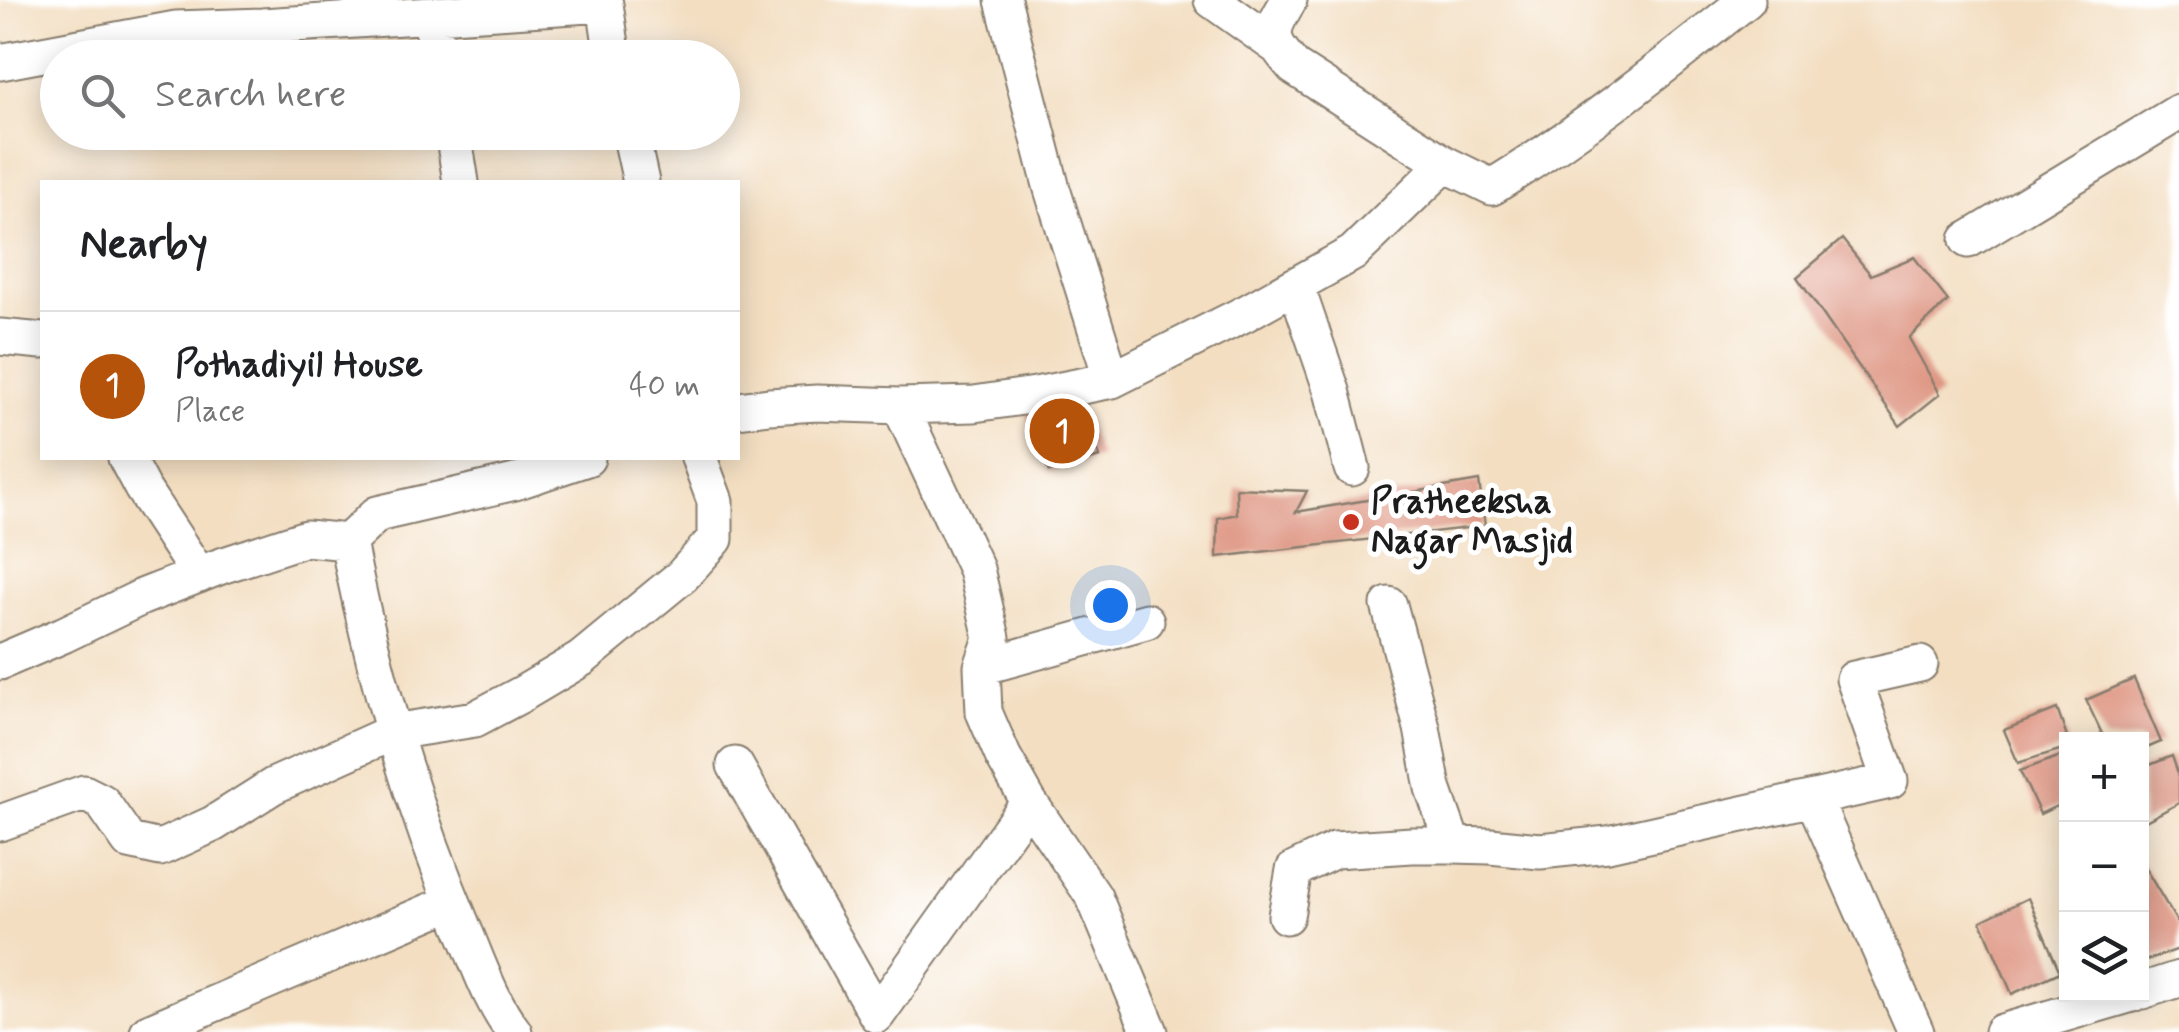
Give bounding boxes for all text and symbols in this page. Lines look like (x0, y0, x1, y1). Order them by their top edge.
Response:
search box (40, 40, 740, 150)
icon: search (75, 68, 130, 123)
text: Search here (155, 71, 346, 120)
text: Nearby (80, 218, 208, 273)
text: Pothadiyil House (175, 341, 423, 390)
text: 1 (105, 365, 120, 407)
text: 40 m (629, 365, 700, 407)
text: Place (175, 390, 245, 432)
pin: 1 (1030, 394, 1094, 468)
place label: Pratheeksha Nagar Masjid (1371, 479, 1573, 570)
marker: Pratheeksha Nagar Masjid (1340, 511, 1362, 533)
your location (1085, 580, 1136, 631)
map controls (2059, 732, 2149, 1002)
button: + (2059, 732, 2149, 822)
button: − (2059, 822, 2149, 912)
button: layers (2059, 912, 2149, 1002)

